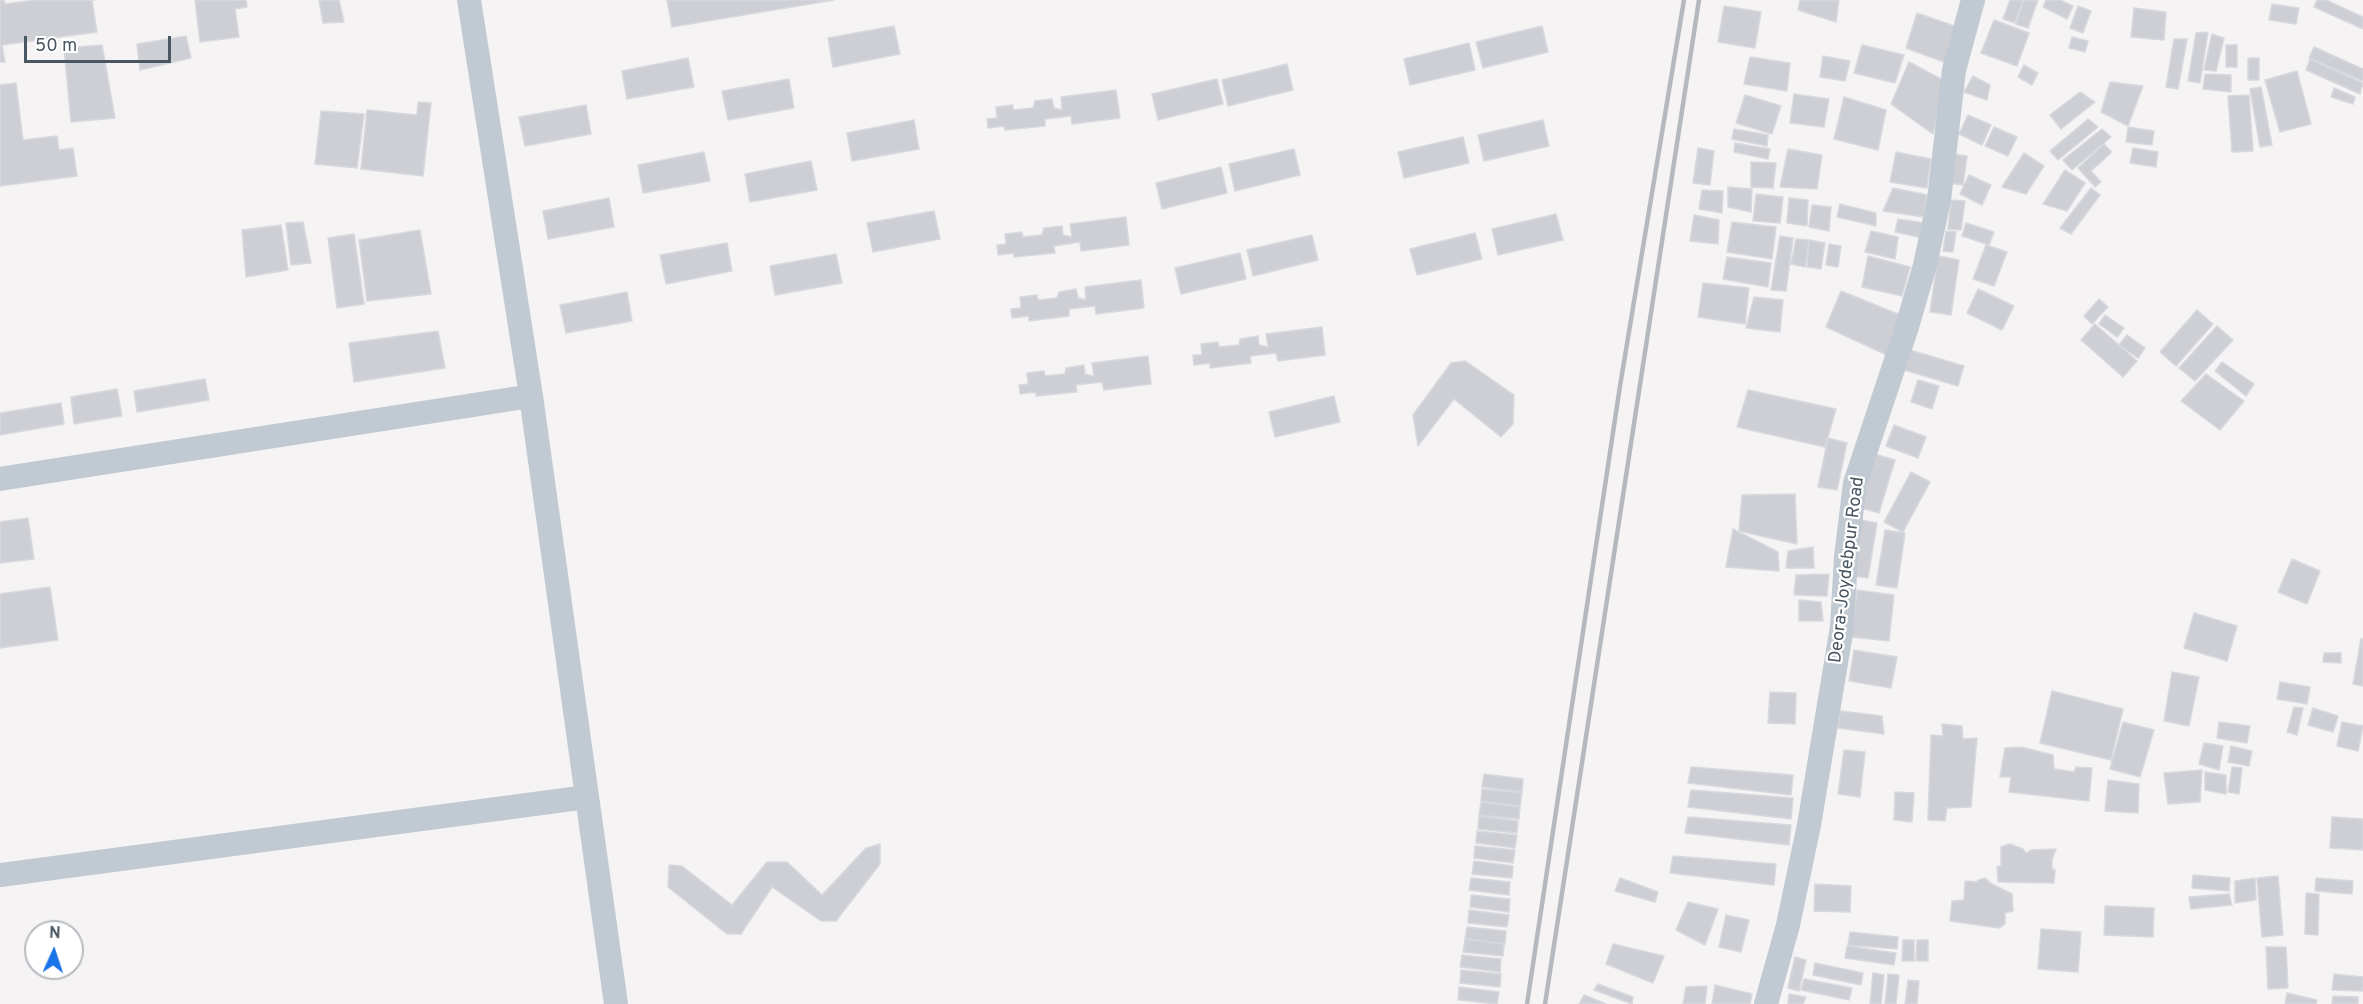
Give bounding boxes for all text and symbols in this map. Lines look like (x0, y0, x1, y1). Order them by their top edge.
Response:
scale bar (27, 24, 174, 62)
text: 50 m (35, 35, 77, 58)
street label: Deora-Joydebpur Road (1826, 476, 1870, 664)
north arrow (24, 920, 84, 980)
text: N (49, 924, 61, 944)

